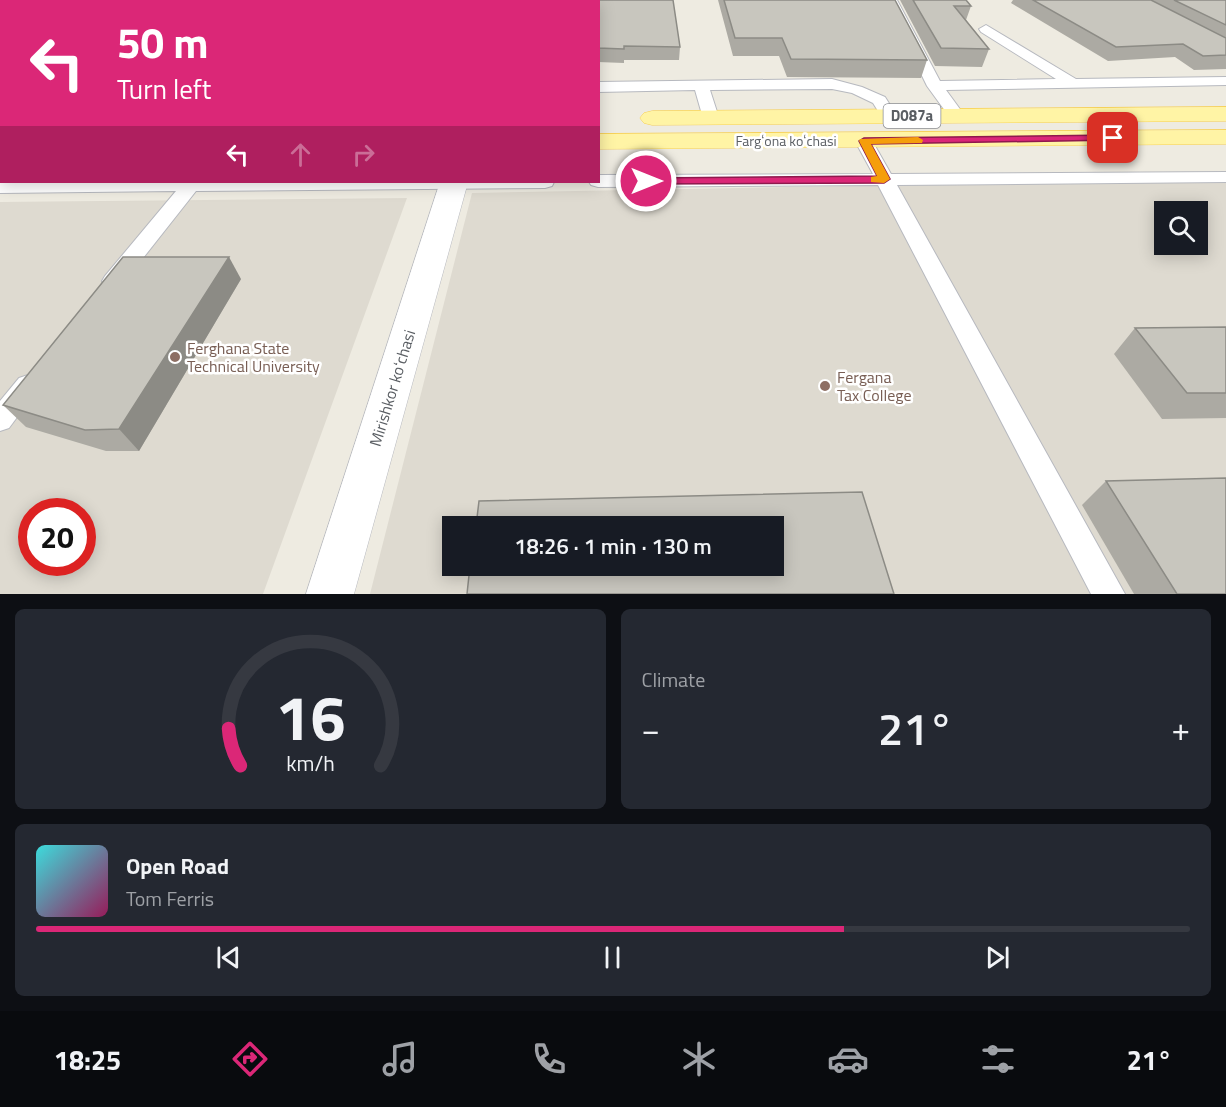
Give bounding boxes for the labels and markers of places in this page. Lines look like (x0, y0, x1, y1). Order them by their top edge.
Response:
pin (1087, 112, 1138, 163)
place label: Ferghana State Technical University (187, 336, 320, 378)
marker: Ferghana State Technical University (168, 350, 182, 364)
place label: Fergana Tax College (837, 365, 912, 407)
marker: Fergana Tax College (818, 379, 832, 393)

